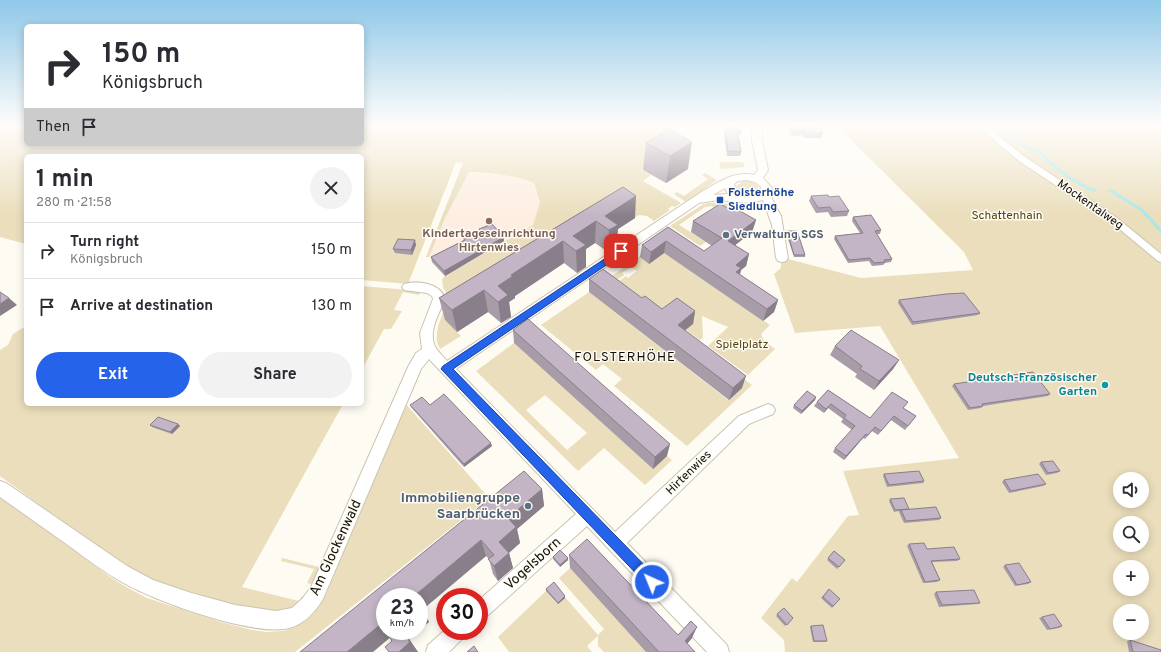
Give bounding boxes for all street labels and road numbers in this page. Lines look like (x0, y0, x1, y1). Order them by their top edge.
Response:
street label: Mockentalweg (1054, 176, 1126, 234)
street label: Hirtenwies (663, 447, 715, 499)
street label: Am Glockenwald (306, 497, 366, 599)
street label: Vogelsborn (501, 534, 565, 594)

